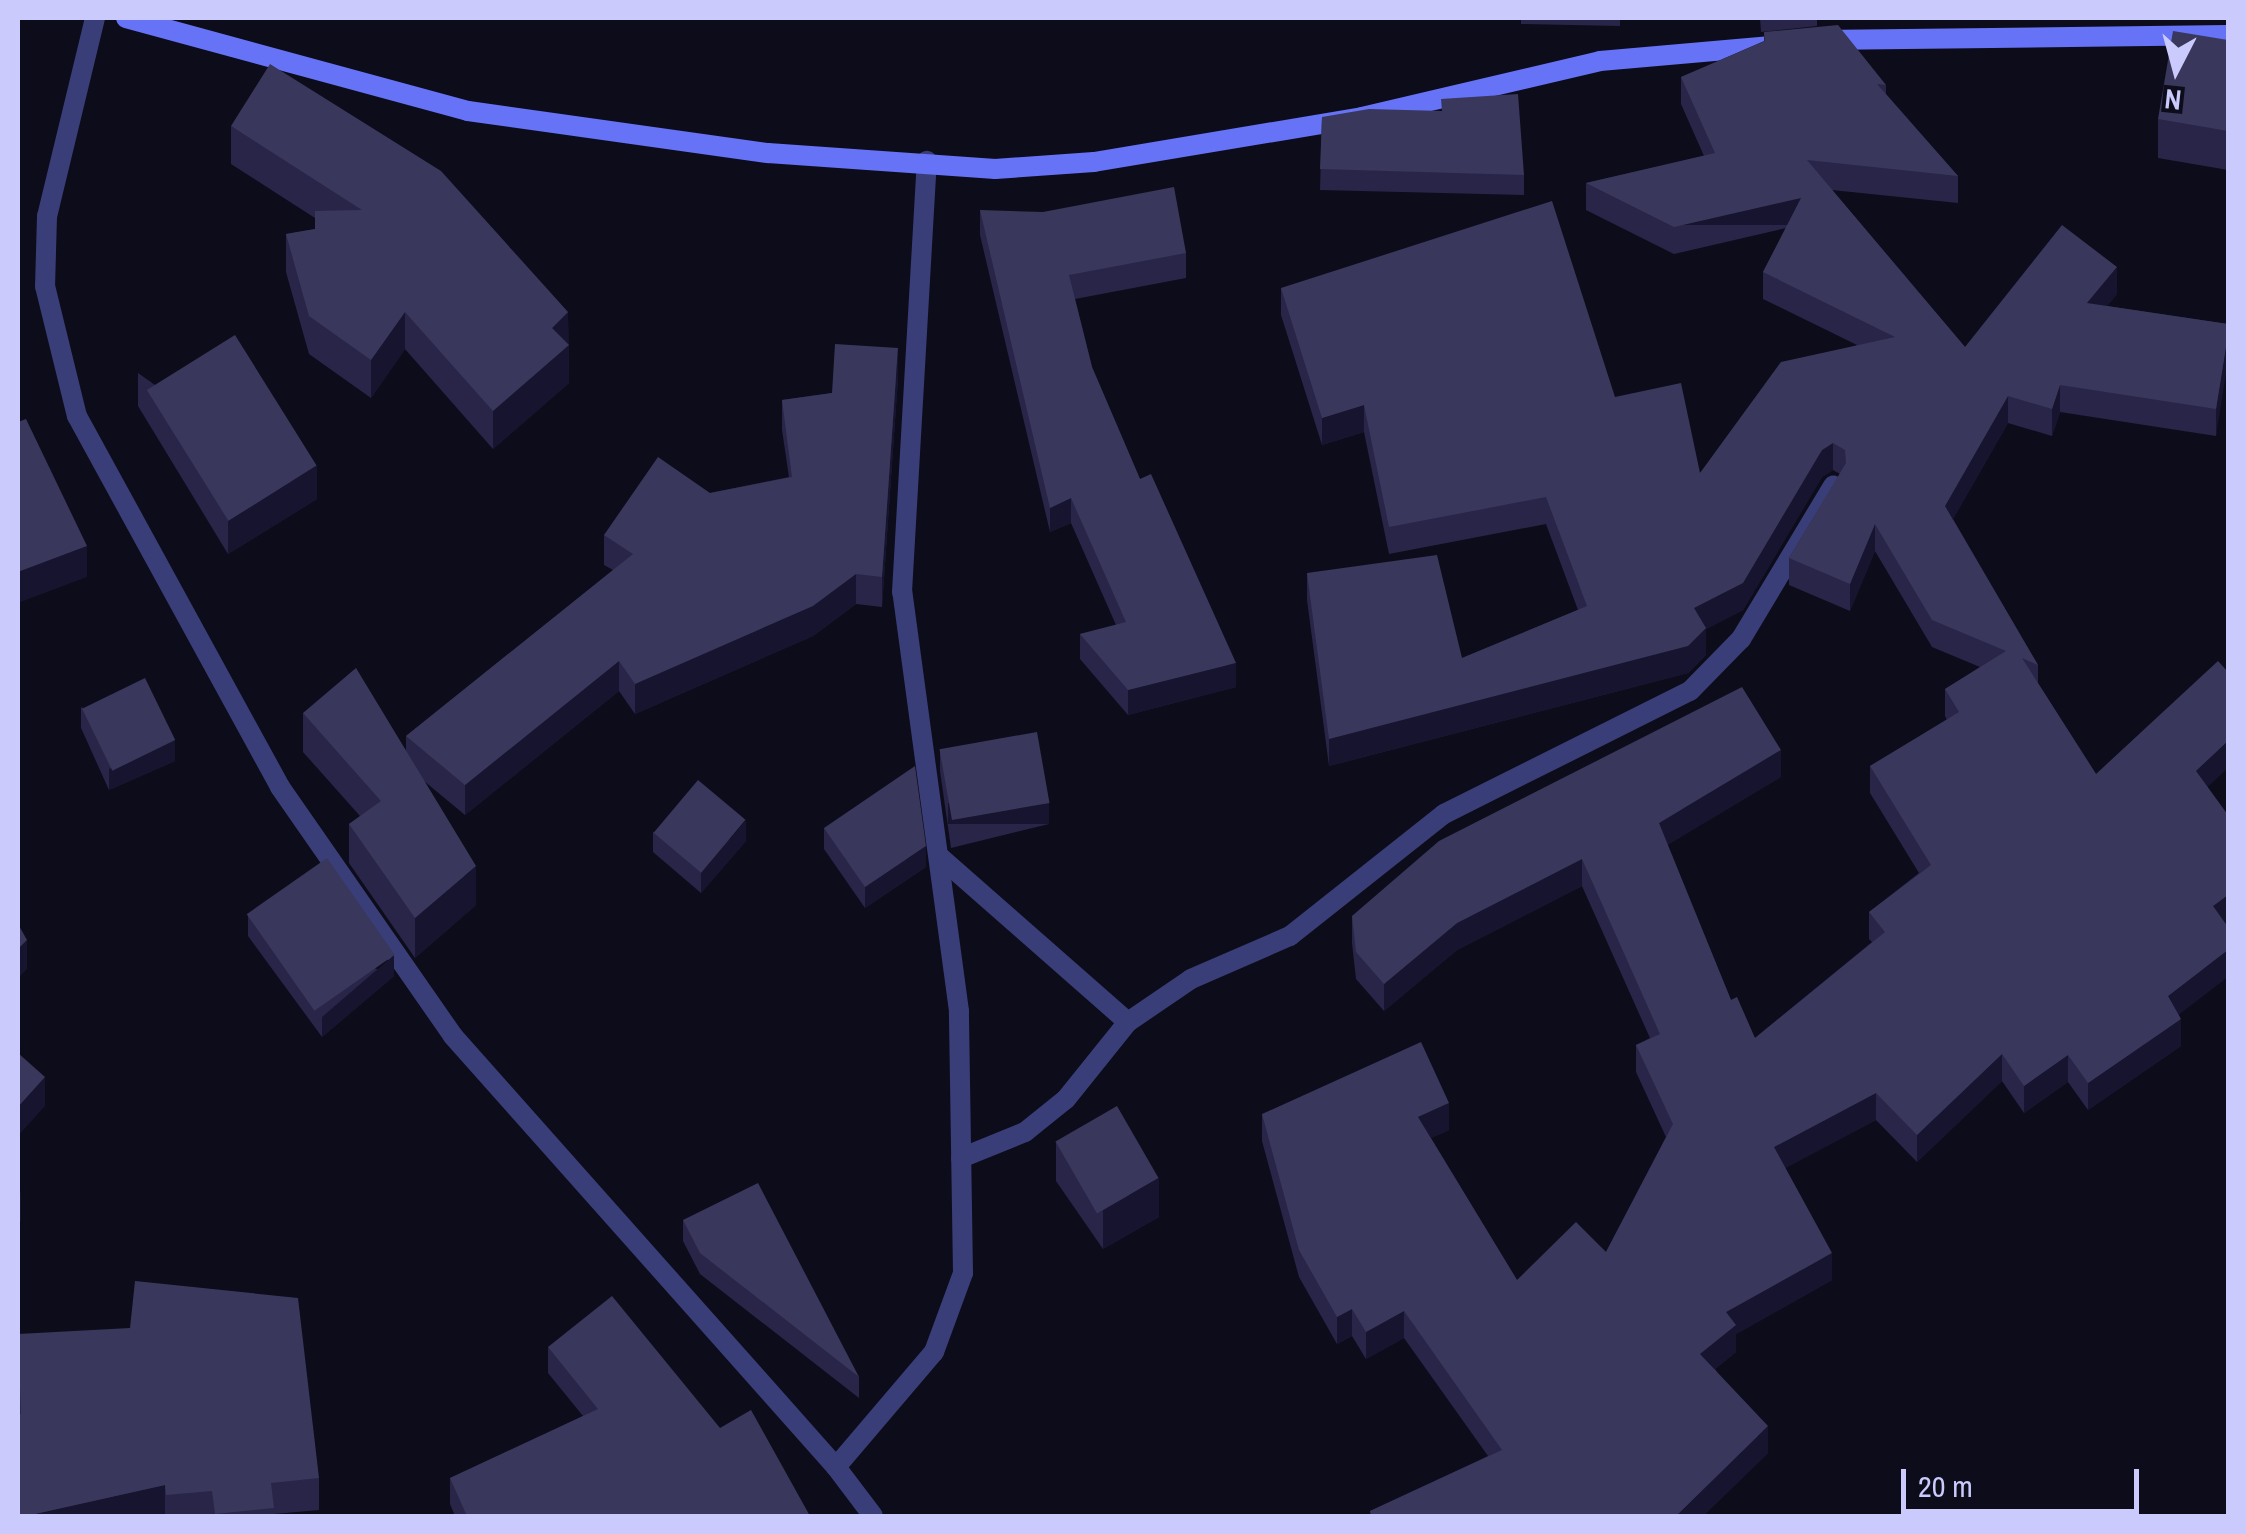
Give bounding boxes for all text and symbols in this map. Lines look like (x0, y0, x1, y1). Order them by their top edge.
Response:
north arrow (2126, 20, 2226, 120)
text: N (2163, 80, 2183, 120)
scale bar (1906, 1449, 2144, 1511)
text: 20 m (1918, 1466, 1973, 1506)

